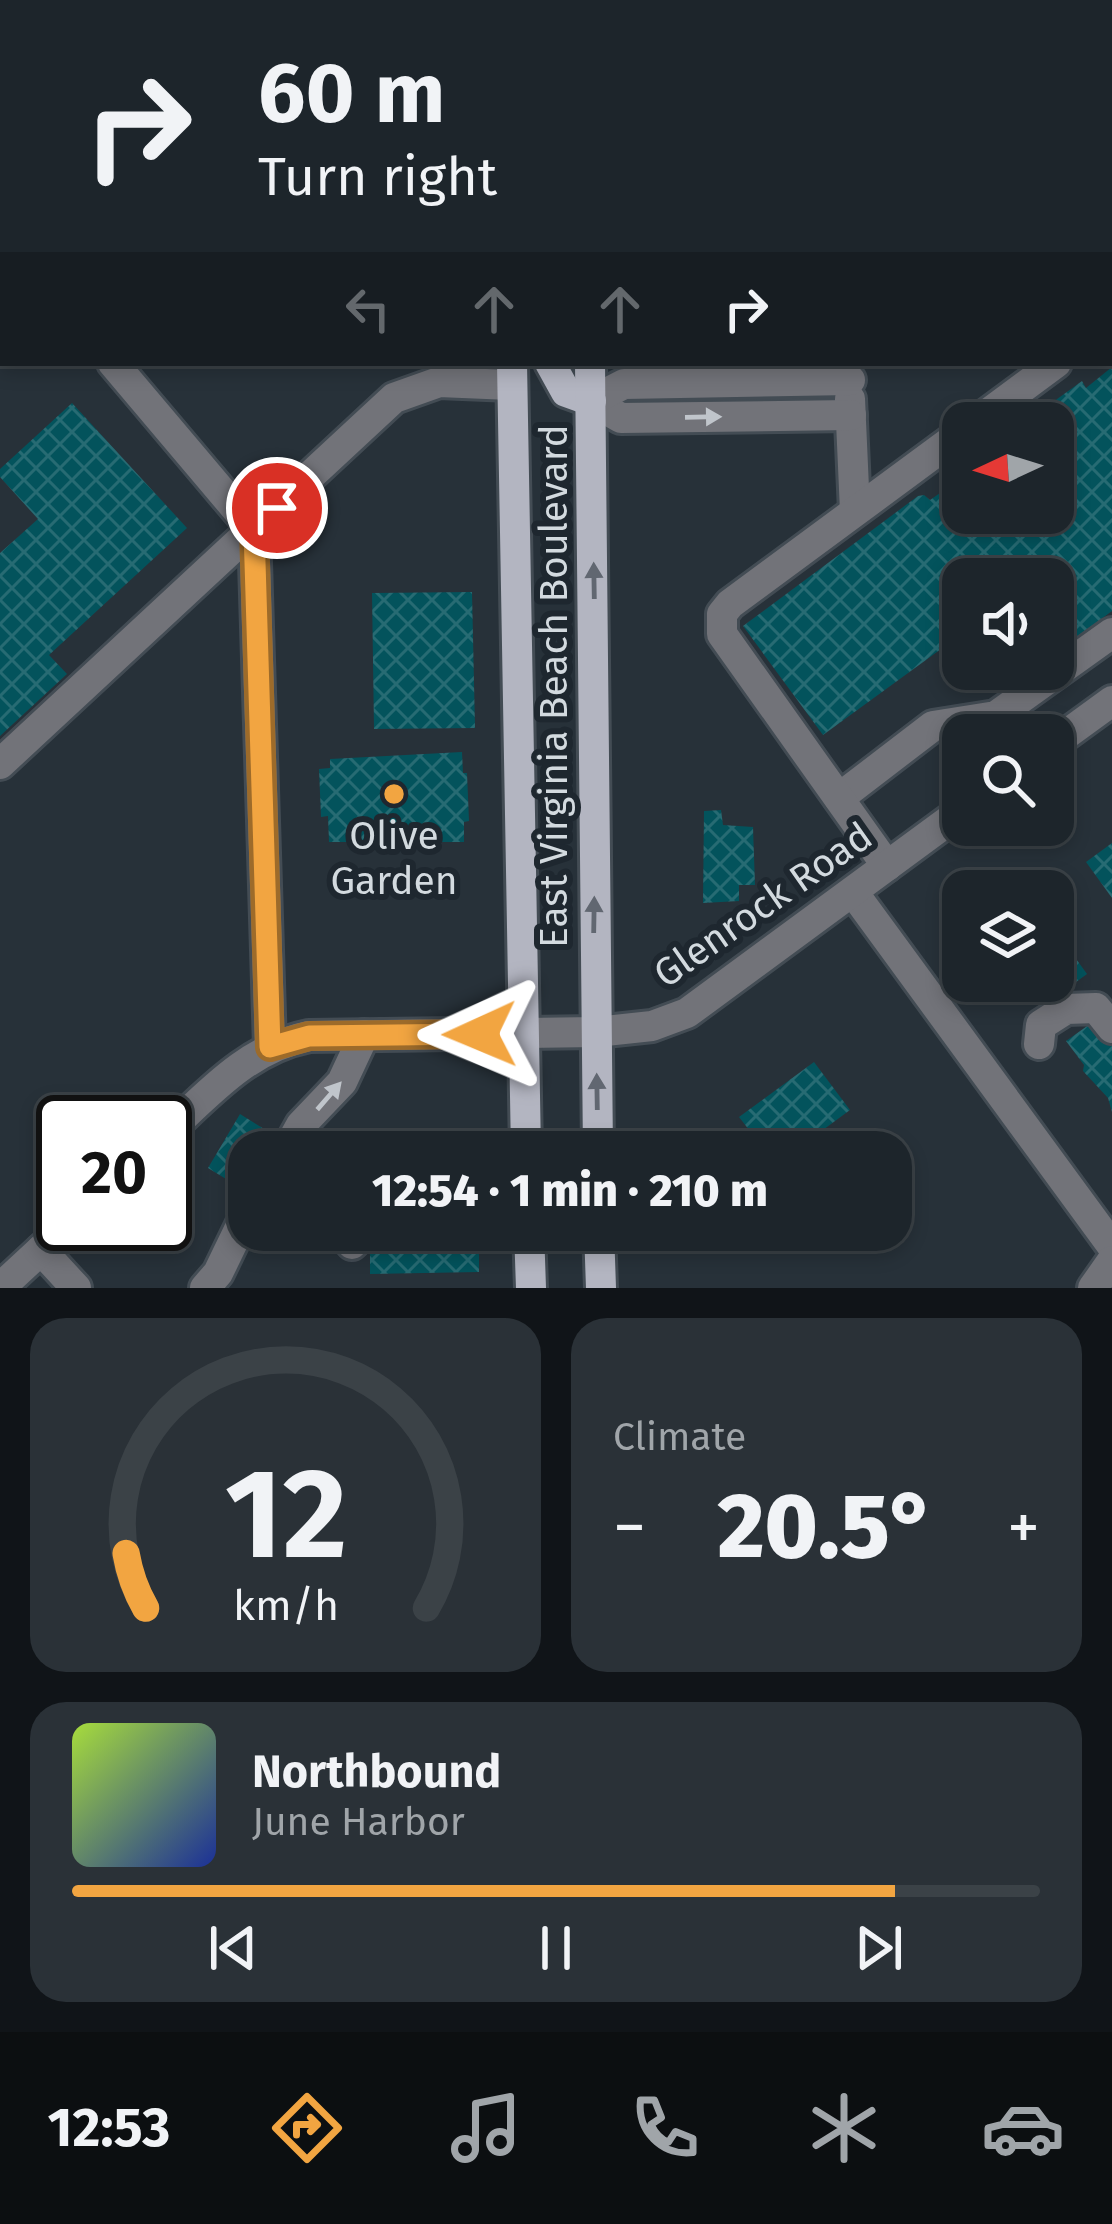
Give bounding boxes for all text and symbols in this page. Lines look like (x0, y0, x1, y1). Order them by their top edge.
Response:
text: 60 m (258, 43, 445, 144)
icon: right (60, 48, 216, 204)
text: Turn right (258, 145, 497, 209)
icon: left (335, 276, 401, 342)
icon: ahead (461, 276, 527, 342)
icon: ahead (587, 276, 653, 342)
icon: right (713, 276, 779, 342)
north arrow (942, 402, 1074, 534)
map controls (942, 402, 1074, 1002)
one-way arrow (685, 408, 723, 427)
street label: East Virginia Beach Boulevard (531, 424, 577, 948)
pin (226, 457, 328, 559)
icon: arrive (244, 475, 310, 541)
button: sound (942, 558, 1074, 690)
one-way arrow (585, 561, 604, 599)
button: search (942, 714, 1074, 846)
marker: Olive Garden (381, 781, 407, 807)
place label: Olive Garden (330, 813, 458, 904)
street label: Glenrock Road (645, 813, 881, 997)
button: layers (942, 870, 1074, 1002)
one-way arrow (584, 895, 604, 933)
position arrow (417, 971, 543, 1097)
one-way arrow (587, 1072, 606, 1110)
one-way arrow (315, 1081, 342, 1111)
speed limit sign: 20 (36, 1095, 192, 1251)
text: 12:54 · 1 min · 210 m (372, 1164, 768, 1218)
text: Climate (613, 1414, 746, 1460)
text: 12 (224, 1440, 347, 1590)
text: 20.5° (717, 1473, 936, 1581)
text: − (613, 1488, 646, 1567)
text: + (1007, 1488, 1040, 1567)
text: km/h (232, 1580, 339, 1631)
text: Northbound (252, 1745, 501, 1799)
text: June Harbor (252, 1799, 465, 1845)
icon: previous (200, 1915, 266, 1981)
icon: pause (523, 1915, 589, 1981)
icon: next (846, 1915, 912, 1981)
icon: directions (265, 2086, 349, 2170)
icon: music (444, 2086, 528, 2170)
icon: phone (623, 2086, 707, 2170)
icon: climate (802, 2086, 886, 2170)
icon: car (981, 2086, 1065, 2170)
text: 12:53 (47, 2096, 170, 2160)

